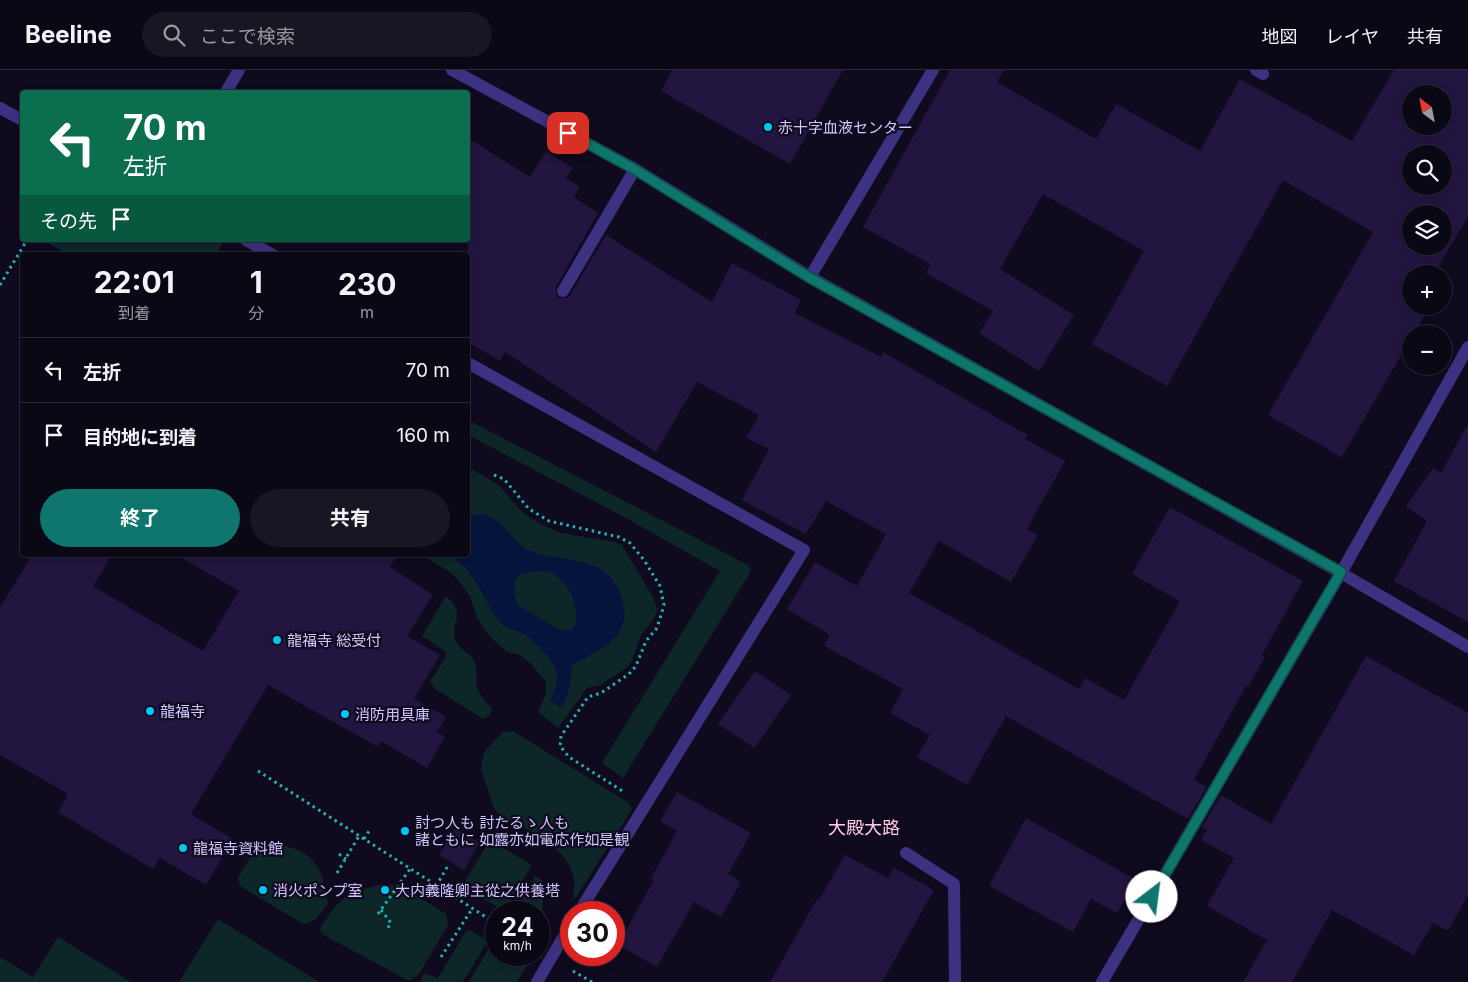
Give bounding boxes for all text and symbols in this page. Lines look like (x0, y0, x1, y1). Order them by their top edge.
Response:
search box (142, 12, 492, 57)
text: Beeline (25, 20, 112, 49)
icon: search (160, 21, 188, 49)
text: ここで検索 (200, 25, 295, 48)
text: 地図 (1262, 26, 1298, 47)
text: レイヤ (1326, 26, 1379, 47)
text: 共有 (1407, 26, 1443, 47)
north arrow (1402, 85, 1452, 135)
map controls (1402, 85, 1452, 375)
text: 70 m (123, 106, 207, 148)
icon: left (40, 110, 105, 175)
pin (547, 112, 589, 154)
place label: 赤十字血液センター (778, 118, 913, 137)
icon: arrive (554, 119, 582, 147)
marker: 赤十字血液センター (762, 121, 774, 133)
button: search (1402, 145, 1452, 195)
text: 左折 (123, 153, 167, 179)
icon: arrive (107, 205, 135, 233)
button: layers (1402, 205, 1452, 255)
text: その先 (40, 210, 97, 233)
text: 22:01 (94, 264, 175, 300)
text: 1 (250, 264, 263, 300)
button: + (1402, 265, 1452, 315)
text: 230 (338, 266, 396, 302)
text: m (360, 302, 374, 322)
text: 到着 (118, 303, 150, 323)
text: 分 (248, 303, 264, 323)
button: − (1402, 325, 1452, 375)
icon: left (40, 356, 68, 384)
text: 70 m (406, 359, 450, 382)
text: 左折 (83, 361, 121, 384)
icon: arrive (40, 421, 68, 449)
text: 160 m (397, 424, 450, 447)
text: 目的地に到着 (83, 426, 197, 449)
button: 終了 (40, 489, 240, 547)
button: 共有 (250, 489, 450, 547)
place label: 龍福寺 総受付 (287, 631, 381, 650)
marker: 龍福寺 総受付 (271, 634, 283, 646)
place label: 龍福寺 (160, 702, 205, 721)
marker: 龍福寺 (144, 705, 156, 717)
place label: 消防用具庫 (355, 705, 430, 724)
marker: 消防用具庫 (339, 708, 351, 720)
place label: 討つ人も 討たるゝ人も 諸ともに 如露亦如電応作如是観 (415, 813, 629, 849)
district label: 大殿大路 (828, 817, 900, 838)
marker: 討つ人も 討たるゝ人も 諸ともに 如露亦如電応作如是観 (399, 825, 411, 837)
place label: 龍福寺資料館 (193, 839, 283, 858)
marker: 龍福寺資料館 (177, 842, 189, 854)
position arrow (1125, 870, 1177, 922)
place label: 消火ポンプ室 (273, 881, 363, 900)
place label: 大内義隆卿主從之供養塔 (395, 881, 560, 900)
marker: 消火ポンプ室 (257, 884, 269, 896)
marker: 大内義隆卿主從之供養塔 (379, 884, 391, 896)
speed limit sign: 30 (560, 901, 625, 966)
text: 24 (501, 912, 534, 942)
text: km/h (503, 938, 532, 953)

